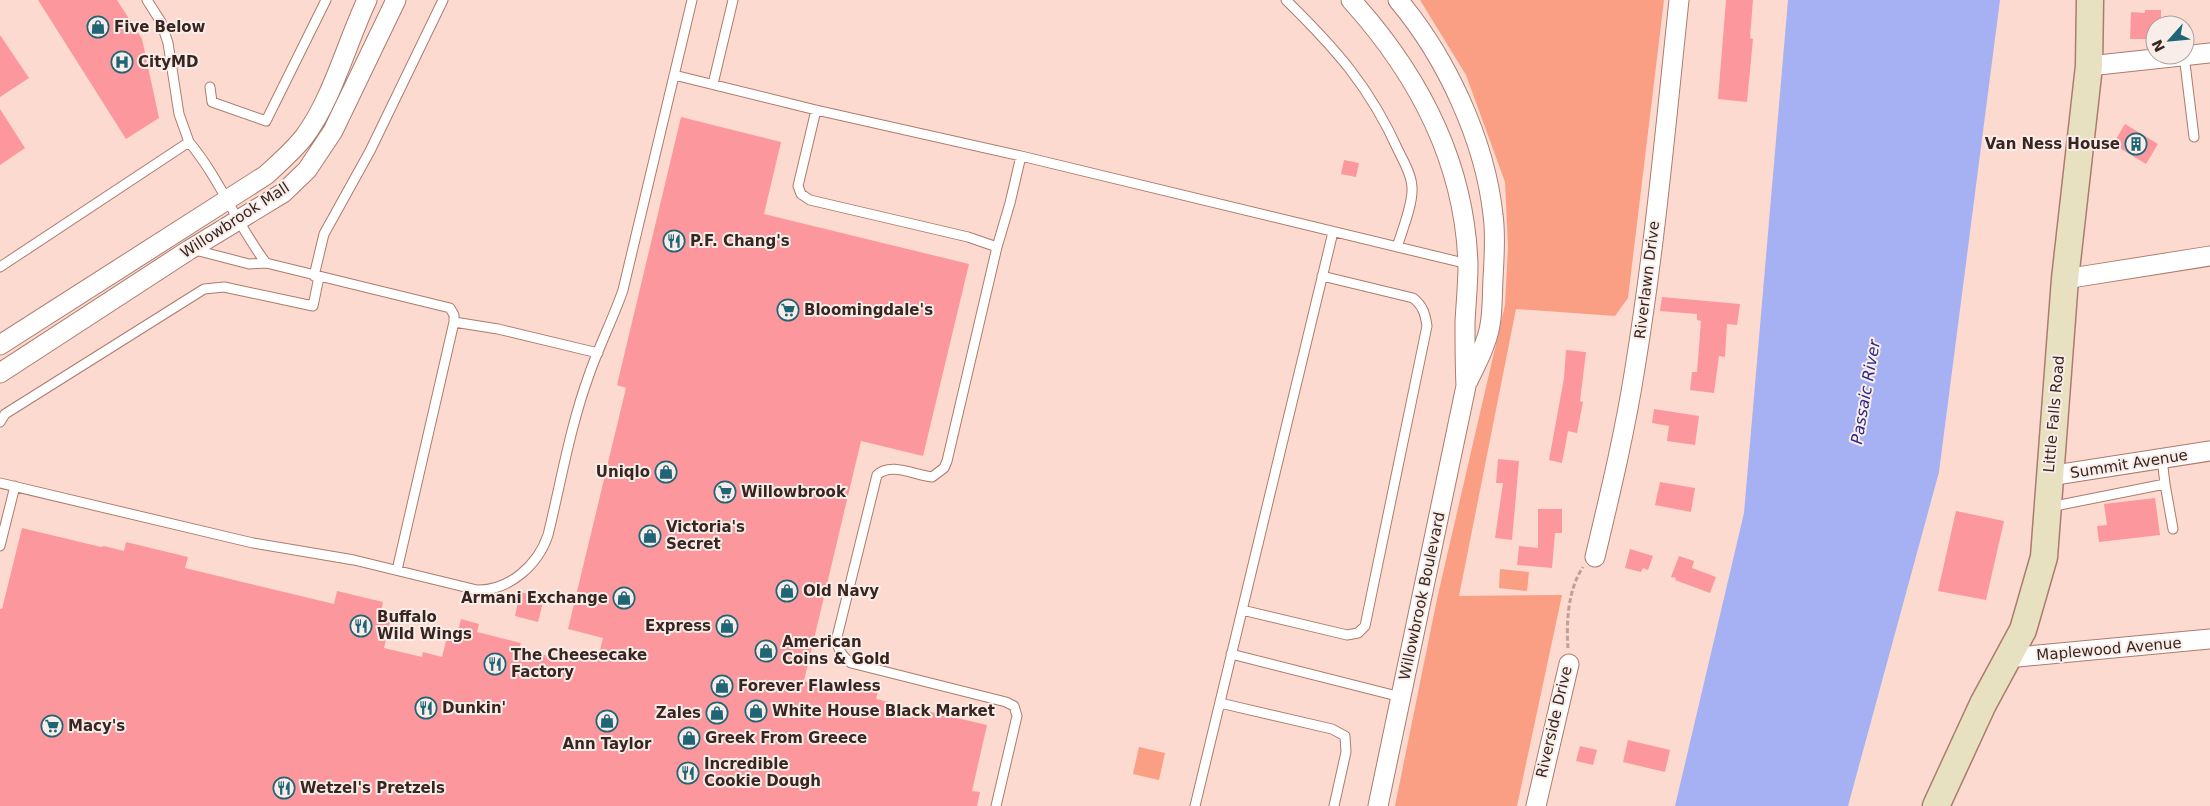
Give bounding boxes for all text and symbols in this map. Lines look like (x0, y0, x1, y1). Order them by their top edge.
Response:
shop icon: Five Below (86, 15, 110, 39)
north arrow (2145, 15, 2195, 65)
place label: Five Below (114, 18, 206, 36)
text: N (2149, 37, 2168, 55)
hospital icon: CityMD (110, 50, 134, 74)
place label: CityMD (138, 53, 198, 71)
building icon: Van Ness House (2124, 132, 2148, 156)
place label: Van Ness House (1985, 135, 2120, 153)
street label: Willowbrook Mall (177, 178, 293, 262)
street label: Riverlawn Drive (1631, 220, 1663, 340)
restaurant icon: P.F. Chang's (662, 229, 686, 253)
place label: P.F. Chang's (690, 232, 790, 250)
supermarket icon: Bloomingdale's (776, 298, 800, 322)
place label: Bloomingdale's (804, 301, 933, 319)
water label: Passaic River (1847, 337, 1884, 446)
street label: Little Falls Road (2040, 355, 2068, 473)
street label: Summit Avenue (2069, 446, 2189, 482)
shop icon: Uniqlo (654, 460, 678, 484)
place label: Uniqlo (596, 463, 650, 481)
supermarket icon: Willowbrook (713, 480, 737, 504)
place label: Willowbrook (741, 483, 847, 501)
street label: Willowbrook Boulevard (1395, 510, 1449, 682)
place label: Victoria's Secret (666, 518, 745, 553)
shop icon: Victoria's Secret (638, 524, 662, 548)
shop icon: Old Navy (775, 579, 799, 603)
place label: Old Navy (803, 582, 879, 600)
shop icon: Armani Exchange (612, 586, 636, 610)
place label: Armani Exchange (461, 589, 608, 607)
place label: Buffalo Wild Wings (377, 608, 472, 643)
restaurant icon: Buffalo Wild Wings (349, 614, 373, 638)
shop icon: Express (715, 614, 739, 638)
place label: Express (645, 617, 711, 635)
place label: American Coins & Gold (782, 633, 890, 668)
street label: Maplewood Avenue (2036, 634, 2182, 664)
shop icon: American Coins & Gold (754, 639, 778, 663)
place label: The Cheesecake Factory (511, 646, 647, 681)
restaurant icon: The Cheesecake Factory (483, 652, 507, 676)
street label: Riverside Drive (1532, 664, 1576, 780)
shop icon: Forever Flawless (710, 674, 734, 698)
place label: Forever Flawless (738, 677, 881, 695)
restaurant icon: Dunkin' (414, 696, 438, 720)
place label: Dunkin' (442, 699, 506, 717)
shop icon: White House Black Market (744, 699, 768, 723)
shop icon: Zales (705, 701, 729, 725)
place label: White House Black Market (772, 702, 995, 720)
place label: Zales (656, 704, 701, 722)
shop icon: Ann Taylor (595, 709, 619, 733)
supermarket icon: Macy's (40, 714, 64, 738)
place label: Macy's (68, 717, 125, 735)
shop icon: Greek From Greece (677, 726, 701, 750)
place label: Greek From Greece (705, 729, 867, 747)
place label: Ann Taylor (563, 735, 652, 753)
place label: Incredible Cookie Dough (704, 755, 821, 790)
restaurant icon: Incredible Cookie Dough (676, 761, 700, 785)
restaurant icon: Wetzel's Pretzels (272, 776, 296, 800)
place label: Wetzel's Pretzels (300, 779, 445, 797)

